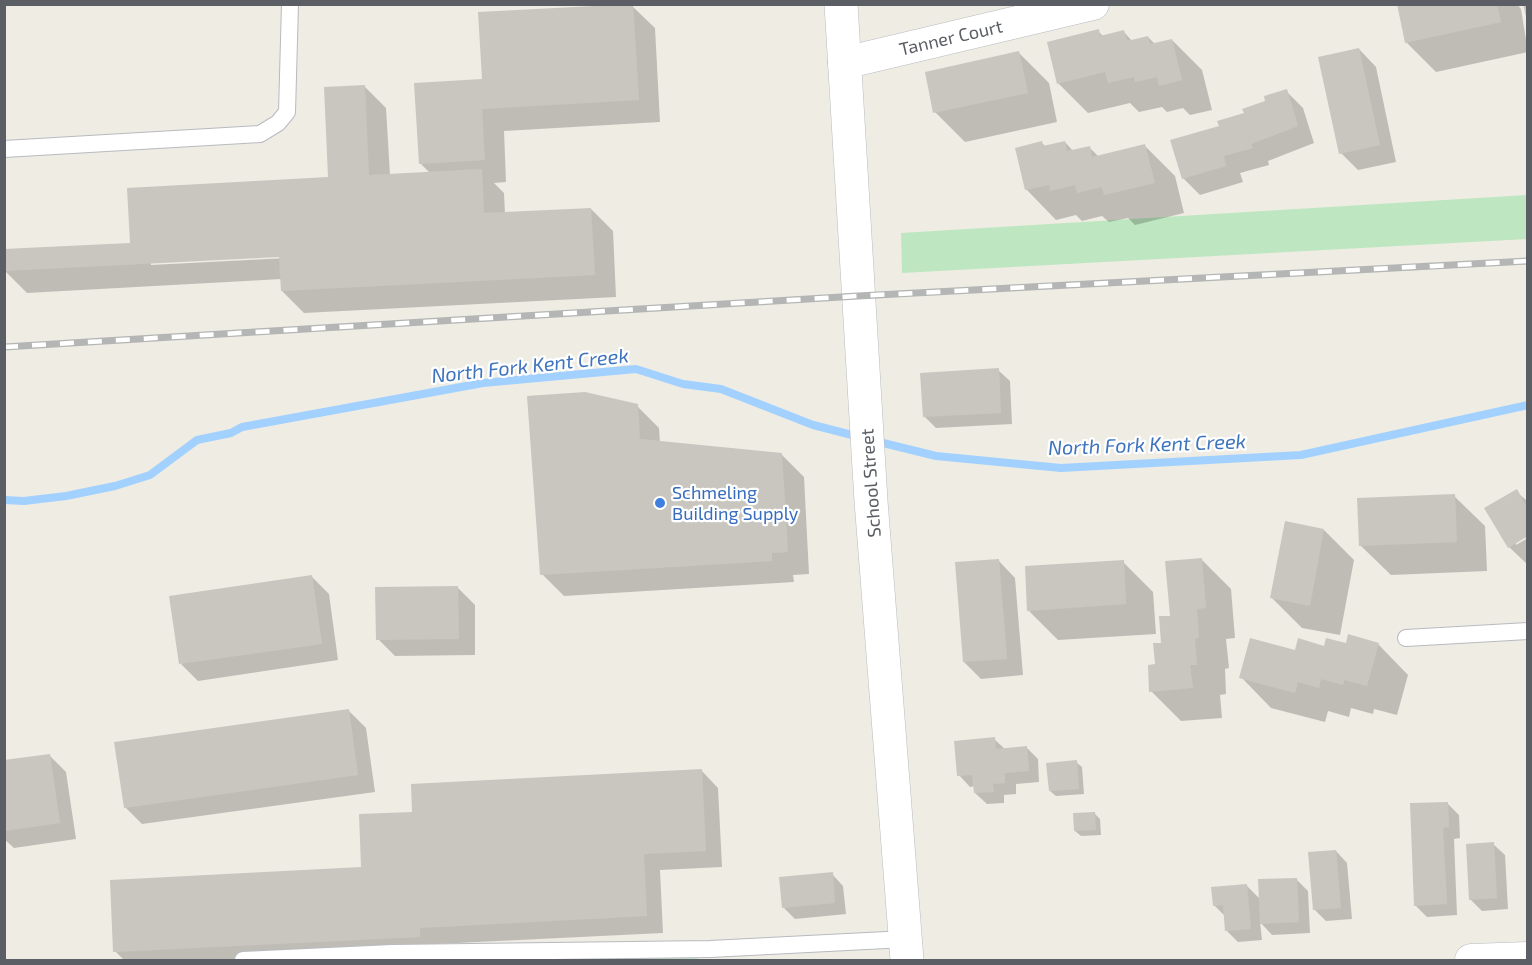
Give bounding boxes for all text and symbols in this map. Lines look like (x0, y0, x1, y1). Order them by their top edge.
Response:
street label: Tanner Court (897, 16, 1005, 60)
water label: North Fork Kent Creek (430, 344, 630, 388)
street label: School Street (856, 428, 886, 538)
water label: North Fork Kent Creek (1048, 430, 1246, 460)
place label: Schmeling Building Supply (672, 482, 798, 524)
marker: Schmeling Building Supply (653, 496, 667, 510)

